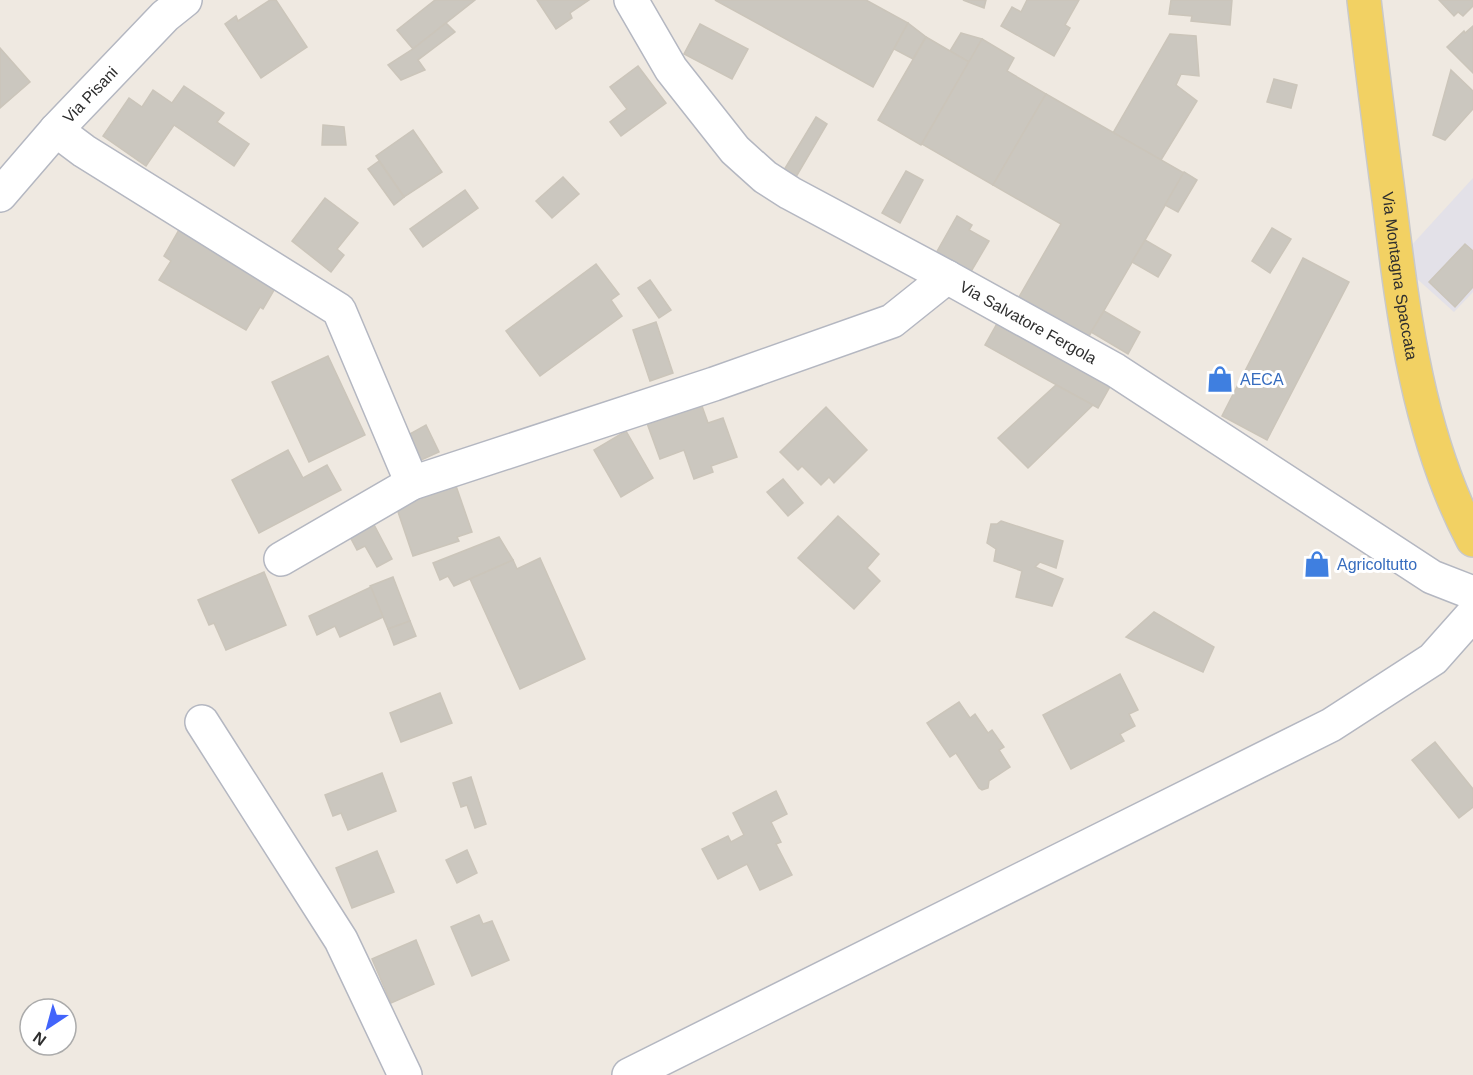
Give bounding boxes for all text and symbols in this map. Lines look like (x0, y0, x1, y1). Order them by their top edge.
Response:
street label: Via Pisani (59, 63, 121, 126)
street label: Via Montagna Spaccata (1380, 191, 1421, 361)
street label: Via Salvatore Fergola (957, 277, 1100, 367)
shop icon: AECA (1205, 364, 1235, 394)
place label: AECA (1240, 371, 1284, 388)
shop icon: Agricoltutto (1302, 549, 1332, 579)
place label: Agricoltutto (1337, 556, 1417, 573)
north arrow (18, 997, 78, 1057)
text: N (30, 1028, 49, 1049)

